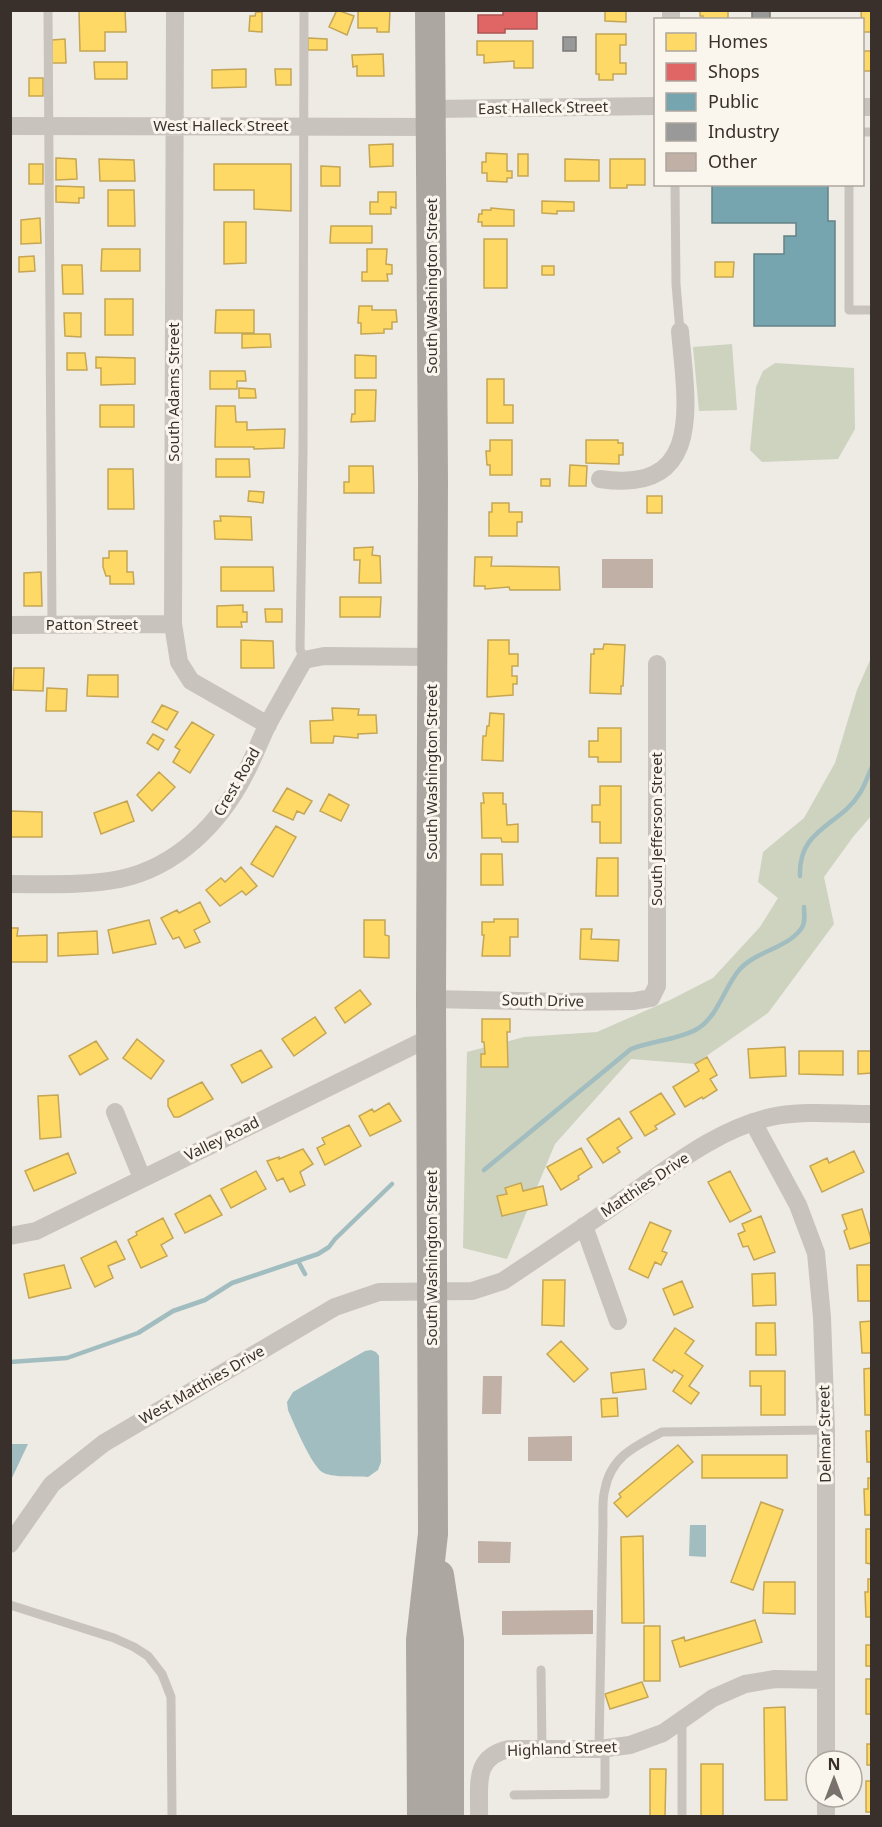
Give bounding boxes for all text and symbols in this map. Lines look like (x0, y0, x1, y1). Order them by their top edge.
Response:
legend (654, 18, 864, 186)
text: Homes (708, 29, 768, 53)
text: Shops (708, 59, 760, 83)
text: Public (708, 89, 759, 113)
street label: East Halleck Street (478, 96, 609, 118)
street label: West Halleck Street (153, 115, 289, 135)
text: Industry (708, 119, 780, 143)
text: Other (708, 149, 758, 173)
street label: South Washington Street (421, 198, 441, 374)
street label: South Adams Street (163, 322, 183, 462)
street label: Patton Street (46, 614, 139, 634)
street label: South Washington Street (421, 684, 441, 860)
street label: Crest Road (208, 743, 264, 820)
street label: South Jefferson Street (646, 751, 666, 906)
street label: South Drive (502, 989, 584, 1011)
street label: Valley Road (181, 1111, 262, 1165)
street label: Matthies Drive (596, 1147, 693, 1221)
street label: South Washington Street (421, 1170, 441, 1346)
street label: West Matthies Drive (135, 1340, 268, 1428)
street label: Delmar Street (813, 1384, 835, 1483)
street label: Highland Street (507, 1736, 618, 1760)
north arrow (804, 1749, 864, 1809)
text: N (827, 1753, 841, 1775)

